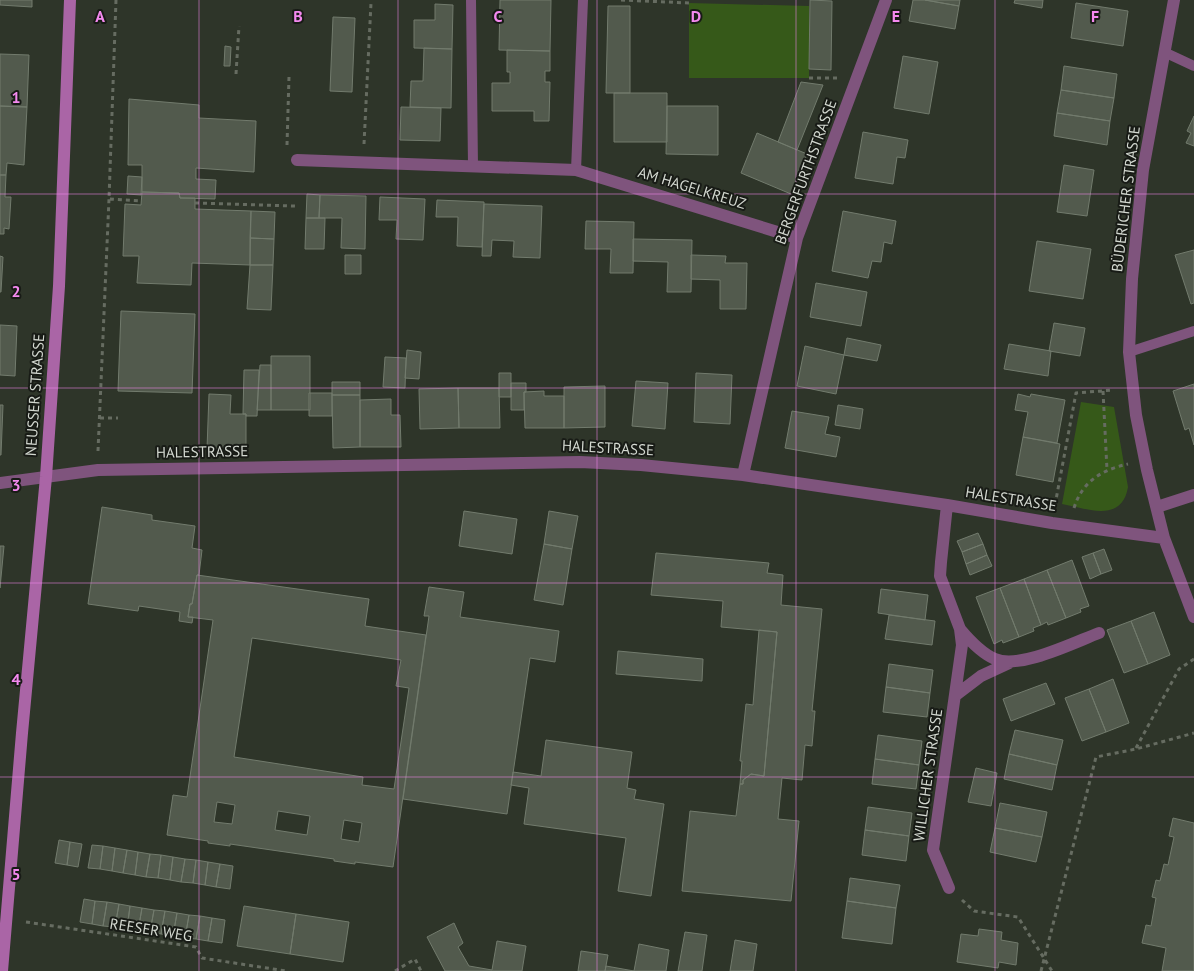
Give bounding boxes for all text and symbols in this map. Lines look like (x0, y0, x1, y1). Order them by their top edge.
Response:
text: A (95, 6, 105, 26)
text: B (293, 6, 303, 26)
text: C (494, 6, 503, 26)
text: D (691, 6, 701, 26)
text: E (892, 6, 900, 26)
text: F (1091, 6, 1099, 26)
text: 1 (11, 87, 21, 107)
street label: BERGERFURTHSTRASSE (770, 97, 841, 247)
street label: BÜDERICHER STRASSE (1107, 125, 1144, 273)
street label: AM HAGELKREUZ (636, 162, 749, 213)
text: 2 (11, 281, 21, 301)
street label: NEUSSER STRASSE (21, 333, 48, 457)
street label: HALESTRASSE (561, 436, 655, 459)
street label: HALESTRASSE (156, 441, 248, 462)
text: 3 (11, 475, 21, 495)
street label: HALESTRASSE (964, 482, 1058, 515)
text: 4 (11, 669, 21, 689)
street label: WILLICHER STRASSE (909, 707, 946, 843)
text: 5 (11, 864, 21, 884)
street label: REESER WEG (108, 914, 194, 945)

